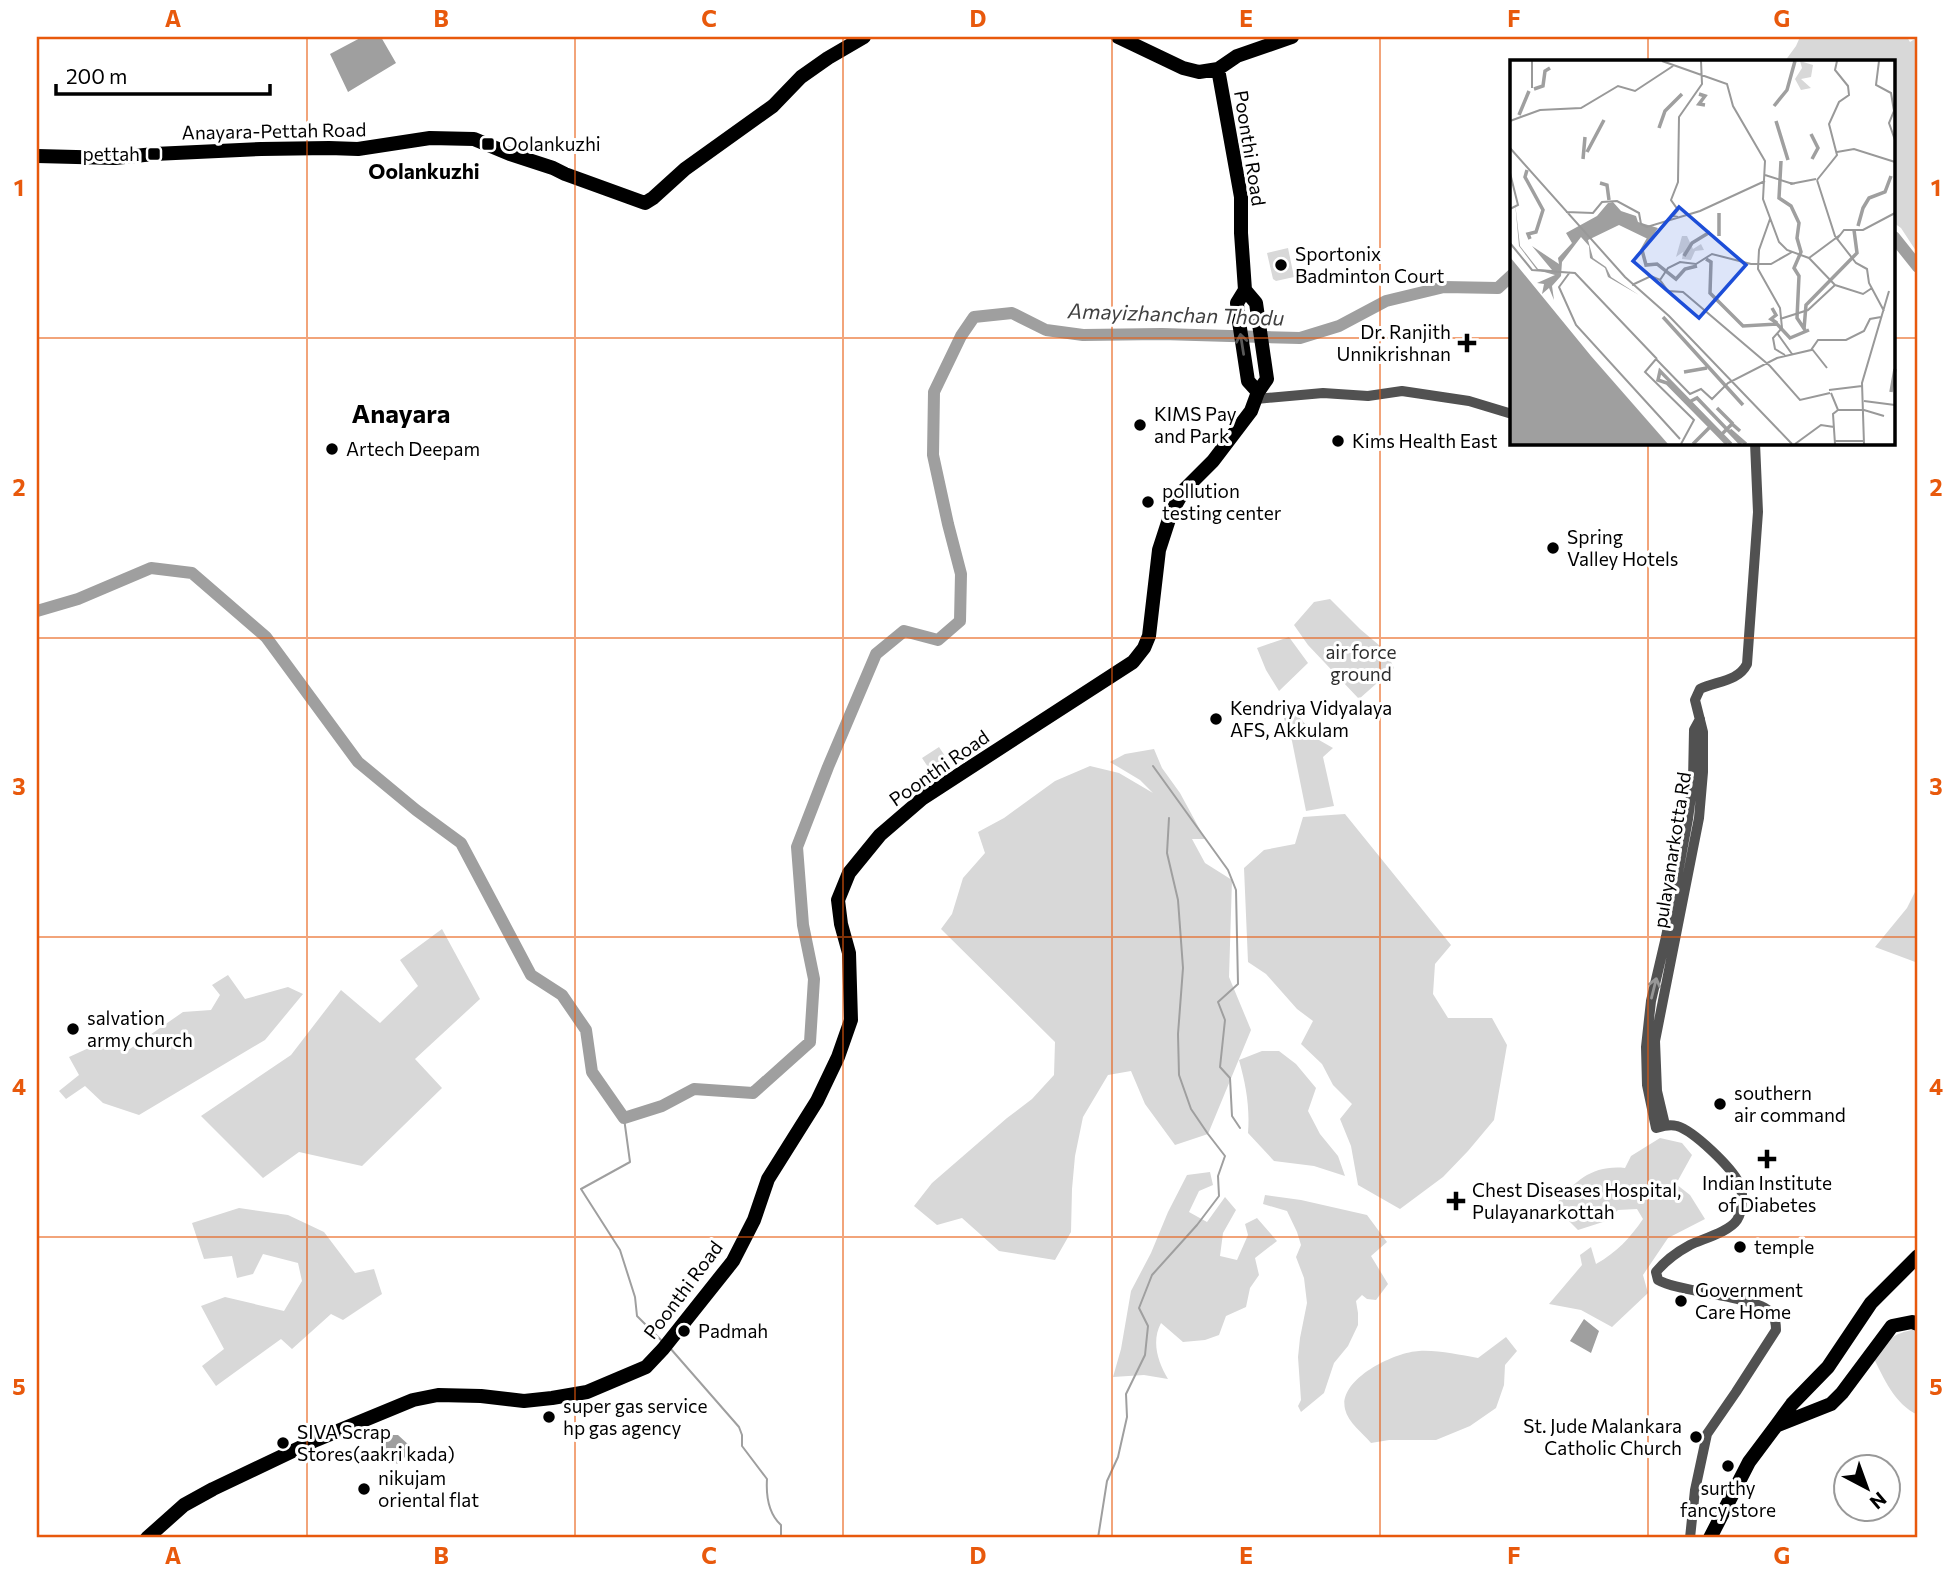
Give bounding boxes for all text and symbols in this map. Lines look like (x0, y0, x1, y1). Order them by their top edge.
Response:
text: A (165, 4, 182, 32)
text: B (433, 4, 449, 32)
text: C (701, 4, 717, 32)
text: D (970, 4, 987, 32)
text: E (1239, 4, 1253, 32)
text: F (1507, 4, 1521, 32)
text: G (1774, 4, 1790, 32)
scale bar (56, 52, 270, 96)
inset map (1510, 60, 1896, 444)
text: 200 m (66, 63, 127, 88)
street label: Poonthi Road (1230, 88, 1271, 207)
street label: Anayara-Pettah Road (182, 117, 366, 144)
place label: Oolankuzhi (502, 132, 601, 155)
marker: Oolankuzhi (480, 136, 496, 152)
place label: pettah (82, 142, 140, 165)
marker: pettah (146, 146, 162, 162)
district label: Oolankuzhi (368, 158, 480, 183)
text: 1 (14, 173, 24, 201)
text: 1 (1931, 173, 1941, 201)
place label: Sportonix Badminton Court (1295, 242, 1445, 287)
marker: Sportonix Badminton Court (1273, 257, 1289, 273)
water label: Amayizhanchan Thodu (1066, 297, 1285, 330)
place label: Dr. Ranjith Unnikrishnan (1336, 320, 1451, 365)
one-way arrow (1235, 333, 1248, 356)
marker: Dr. Ranjith Unnikrishnan (1457, 333, 1477, 353)
district label: Anayara (352, 397, 450, 428)
place label: KIMS Pay and Park (1154, 402, 1237, 447)
marker: KIMS Pay and Park (1132, 417, 1148, 433)
place label: Kims Health East (1352, 429, 1498, 452)
marker: Kims Health East (1330, 433, 1346, 449)
place label: Artech Deepam (346, 437, 480, 460)
marker: Artech Deepam (324, 441, 340, 457)
text: 2 (12, 473, 26, 501)
text: 2 (1929, 473, 1943, 501)
place label: pollution testing center (1162, 479, 1282, 524)
marker: pollution testing center (1140, 494, 1156, 510)
place label: Spring Valley Hotels (1567, 525, 1678, 570)
marker: Spring Valley Hotels (1545, 540, 1561, 556)
park label: air force ground (1325, 640, 1397, 685)
place label: Kendriya Vidyalaya AFS, Akkulam (1230, 696, 1392, 741)
marker: Kendriya Vidyalaya AFS, Akkulam (1208, 711, 1224, 727)
street label: Poonthi Road (884, 725, 993, 810)
street label: pulayanarkotta Rd (1648, 770, 1695, 930)
text: 3 (12, 772, 26, 800)
text: 3 (1929, 772, 1943, 800)
one-way arrow (1648, 977, 1661, 1000)
place label: salvation army church (87, 1006, 193, 1051)
marker: salvation army church (65, 1021, 81, 1037)
text: 4 (12, 1072, 26, 1100)
text: 4 (1929, 1072, 1943, 1100)
place label: southern air command (1734, 1081, 1846, 1126)
marker: southern air command (1712, 1096, 1728, 1112)
marker: Indian Institute of Diabetes (1757, 1149, 1777, 1169)
place label: Indian Institute of Diabetes (1702, 1171, 1832, 1216)
place label: Chest Diseases Hospital, Pulayanarkottah (1472, 1178, 1681, 1223)
marker: Chest Diseases Hospital, Pulayanarkottah (1446, 1191, 1466, 1211)
place label: temple (1754, 1235, 1814, 1258)
street label: Poonthi Road (638, 1236, 727, 1343)
marker: temple (1732, 1239, 1748, 1255)
place label: Government Care Home (1695, 1278, 1803, 1323)
marker: Government Care Home (1673, 1293, 1689, 1309)
place label: Padmah (698, 1319, 768, 1342)
marker: Padmah (676, 1323, 692, 1339)
text: 5 (12, 1372, 26, 1400)
text: 5 (1929, 1372, 1943, 1400)
place label: super gas service hp gas agency (563, 1394, 707, 1439)
marker: super gas service hp gas agency (541, 1409, 557, 1425)
place label: St. Jude Malankara Catholic Church (1523, 1414, 1682, 1459)
place label: SIVA Scrap Stores(aakri kada) (297, 1420, 455, 1465)
marker: St. Jude Malankara Catholic Church (1688, 1429, 1704, 1445)
marker: SIVA Scrap Stores(aakri kada) (275, 1435, 291, 1451)
north arrow (1832, 1452, 1902, 1522)
marker: surthy fancy store (1720, 1458, 1736, 1474)
place label: nikujam oriental flat (378, 1466, 479, 1511)
place label: surthy fancy store (1680, 1476, 1776, 1521)
marker: nikujam oriental flat (356, 1481, 372, 1497)
text: N (1866, 1488, 1891, 1515)
text: A (165, 1541, 182, 1569)
text: B (433, 1541, 449, 1569)
text: C (701, 1541, 717, 1569)
text: D (970, 1541, 987, 1569)
text: E (1239, 1541, 1253, 1569)
text: F (1507, 1541, 1521, 1569)
text: G (1774, 1541, 1790, 1569)

